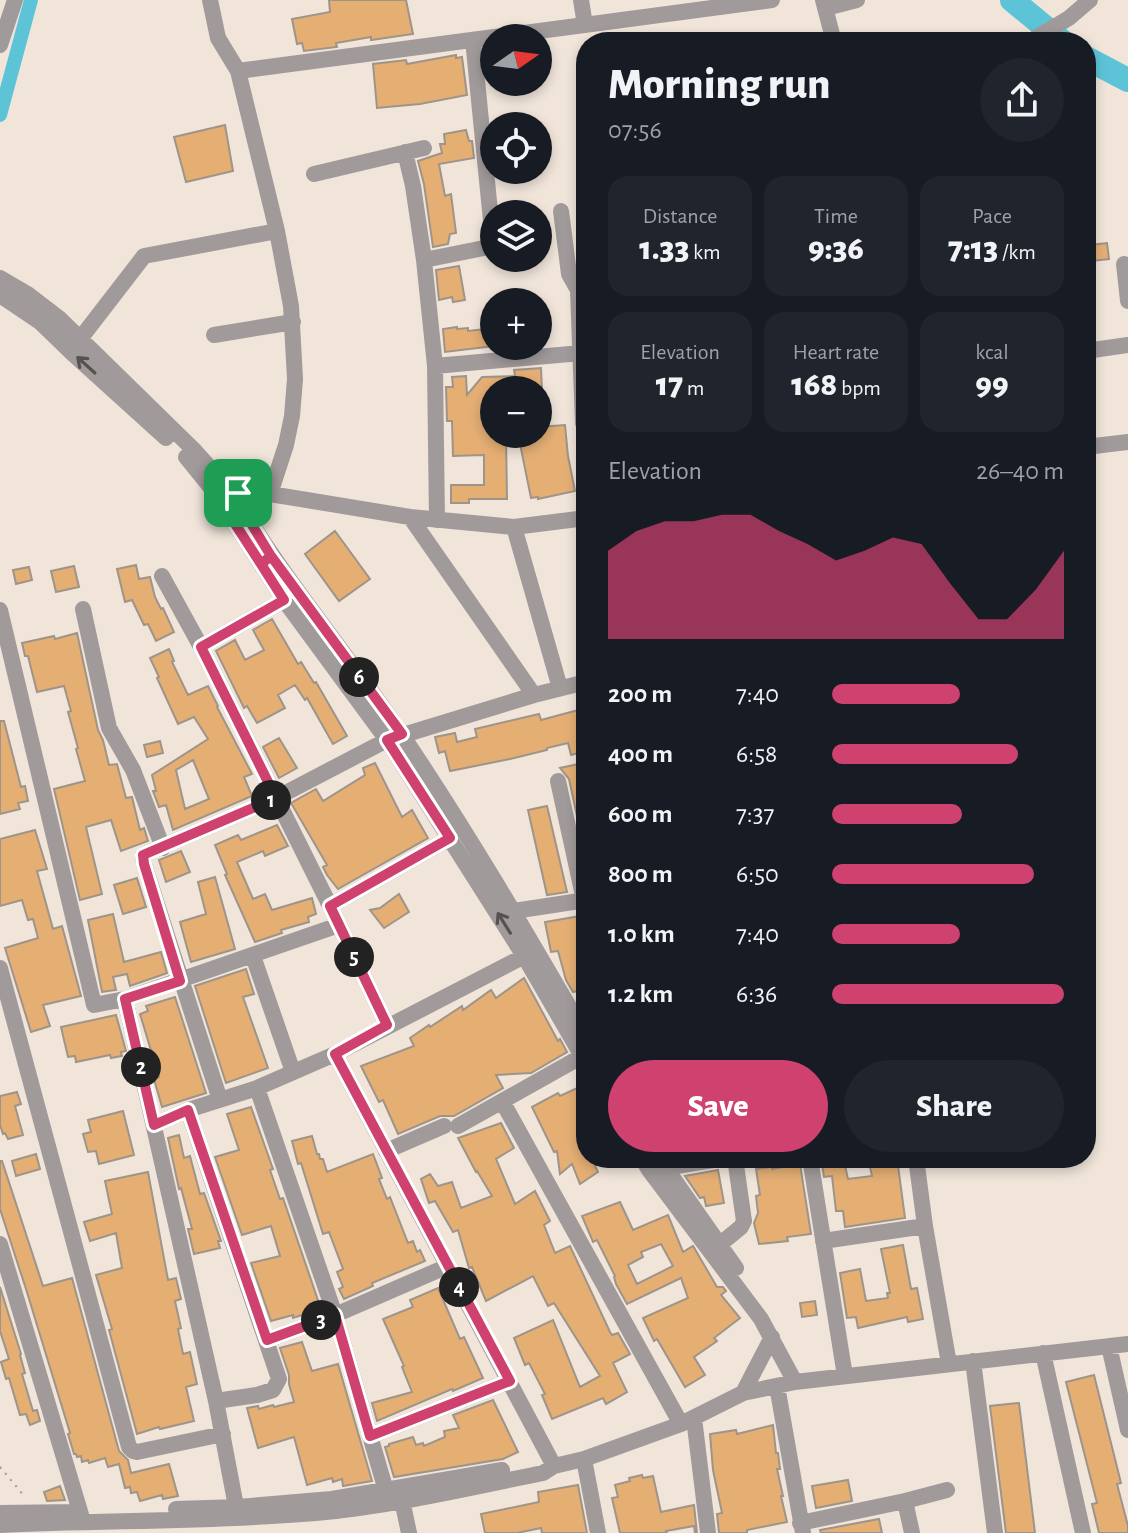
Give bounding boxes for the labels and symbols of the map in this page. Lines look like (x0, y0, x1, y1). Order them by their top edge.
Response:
north arrow (480, 24, 552, 96)
one-way arrow (76, 357, 96, 375)
pin (204, 459, 272, 527)
pin: 6 (339, 657, 379, 697)
pin: 1 (251, 780, 291, 820)
one-way arrow (495, 912, 511, 935)
pin: 5 (334, 937, 374, 977)
pin: 2 (121, 1047, 161, 1087)
pin: 4 (439, 1267, 479, 1307)
pin: 3 (301, 1300, 341, 1340)

